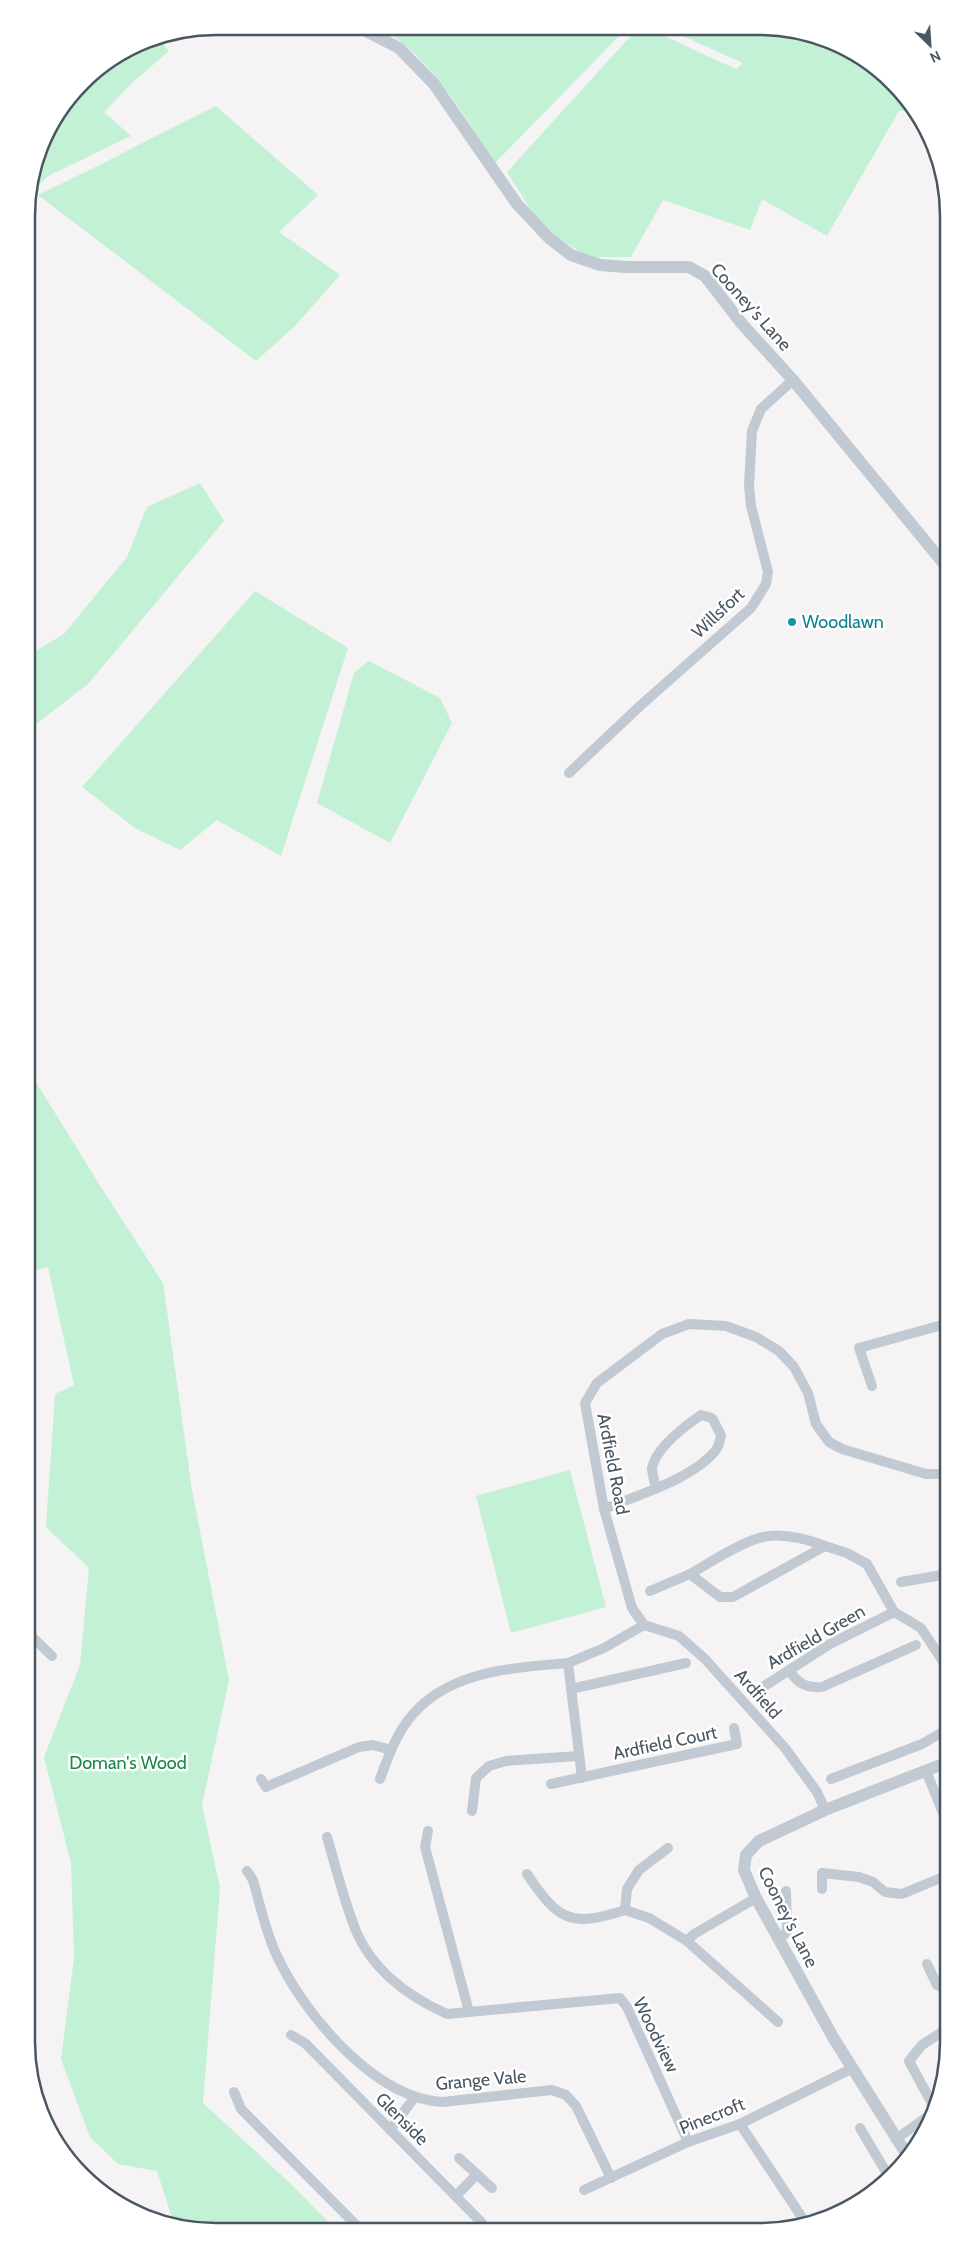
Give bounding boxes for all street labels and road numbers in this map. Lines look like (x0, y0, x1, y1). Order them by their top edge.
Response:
street label: Cooney's Lane (706, 259, 796, 355)
street label: Willsfort (687, 583, 749, 643)
street label: Ardfield Road (592, 1411, 634, 1517)
street label: Ardfield Green (763, 1600, 869, 1674)
street label: Ardfield (730, 1664, 786, 1724)
street label: Ardfield Court (611, 1721, 719, 1765)
street label: Cooney's Lane (753, 1863, 823, 1971)
street label: Woodview (628, 1994, 684, 2076)
street label: Grange Vale (435, 2065, 527, 2095)
street label: Glenside (371, 2088, 433, 2150)
street label: Pinecroft (676, 2093, 748, 2139)

